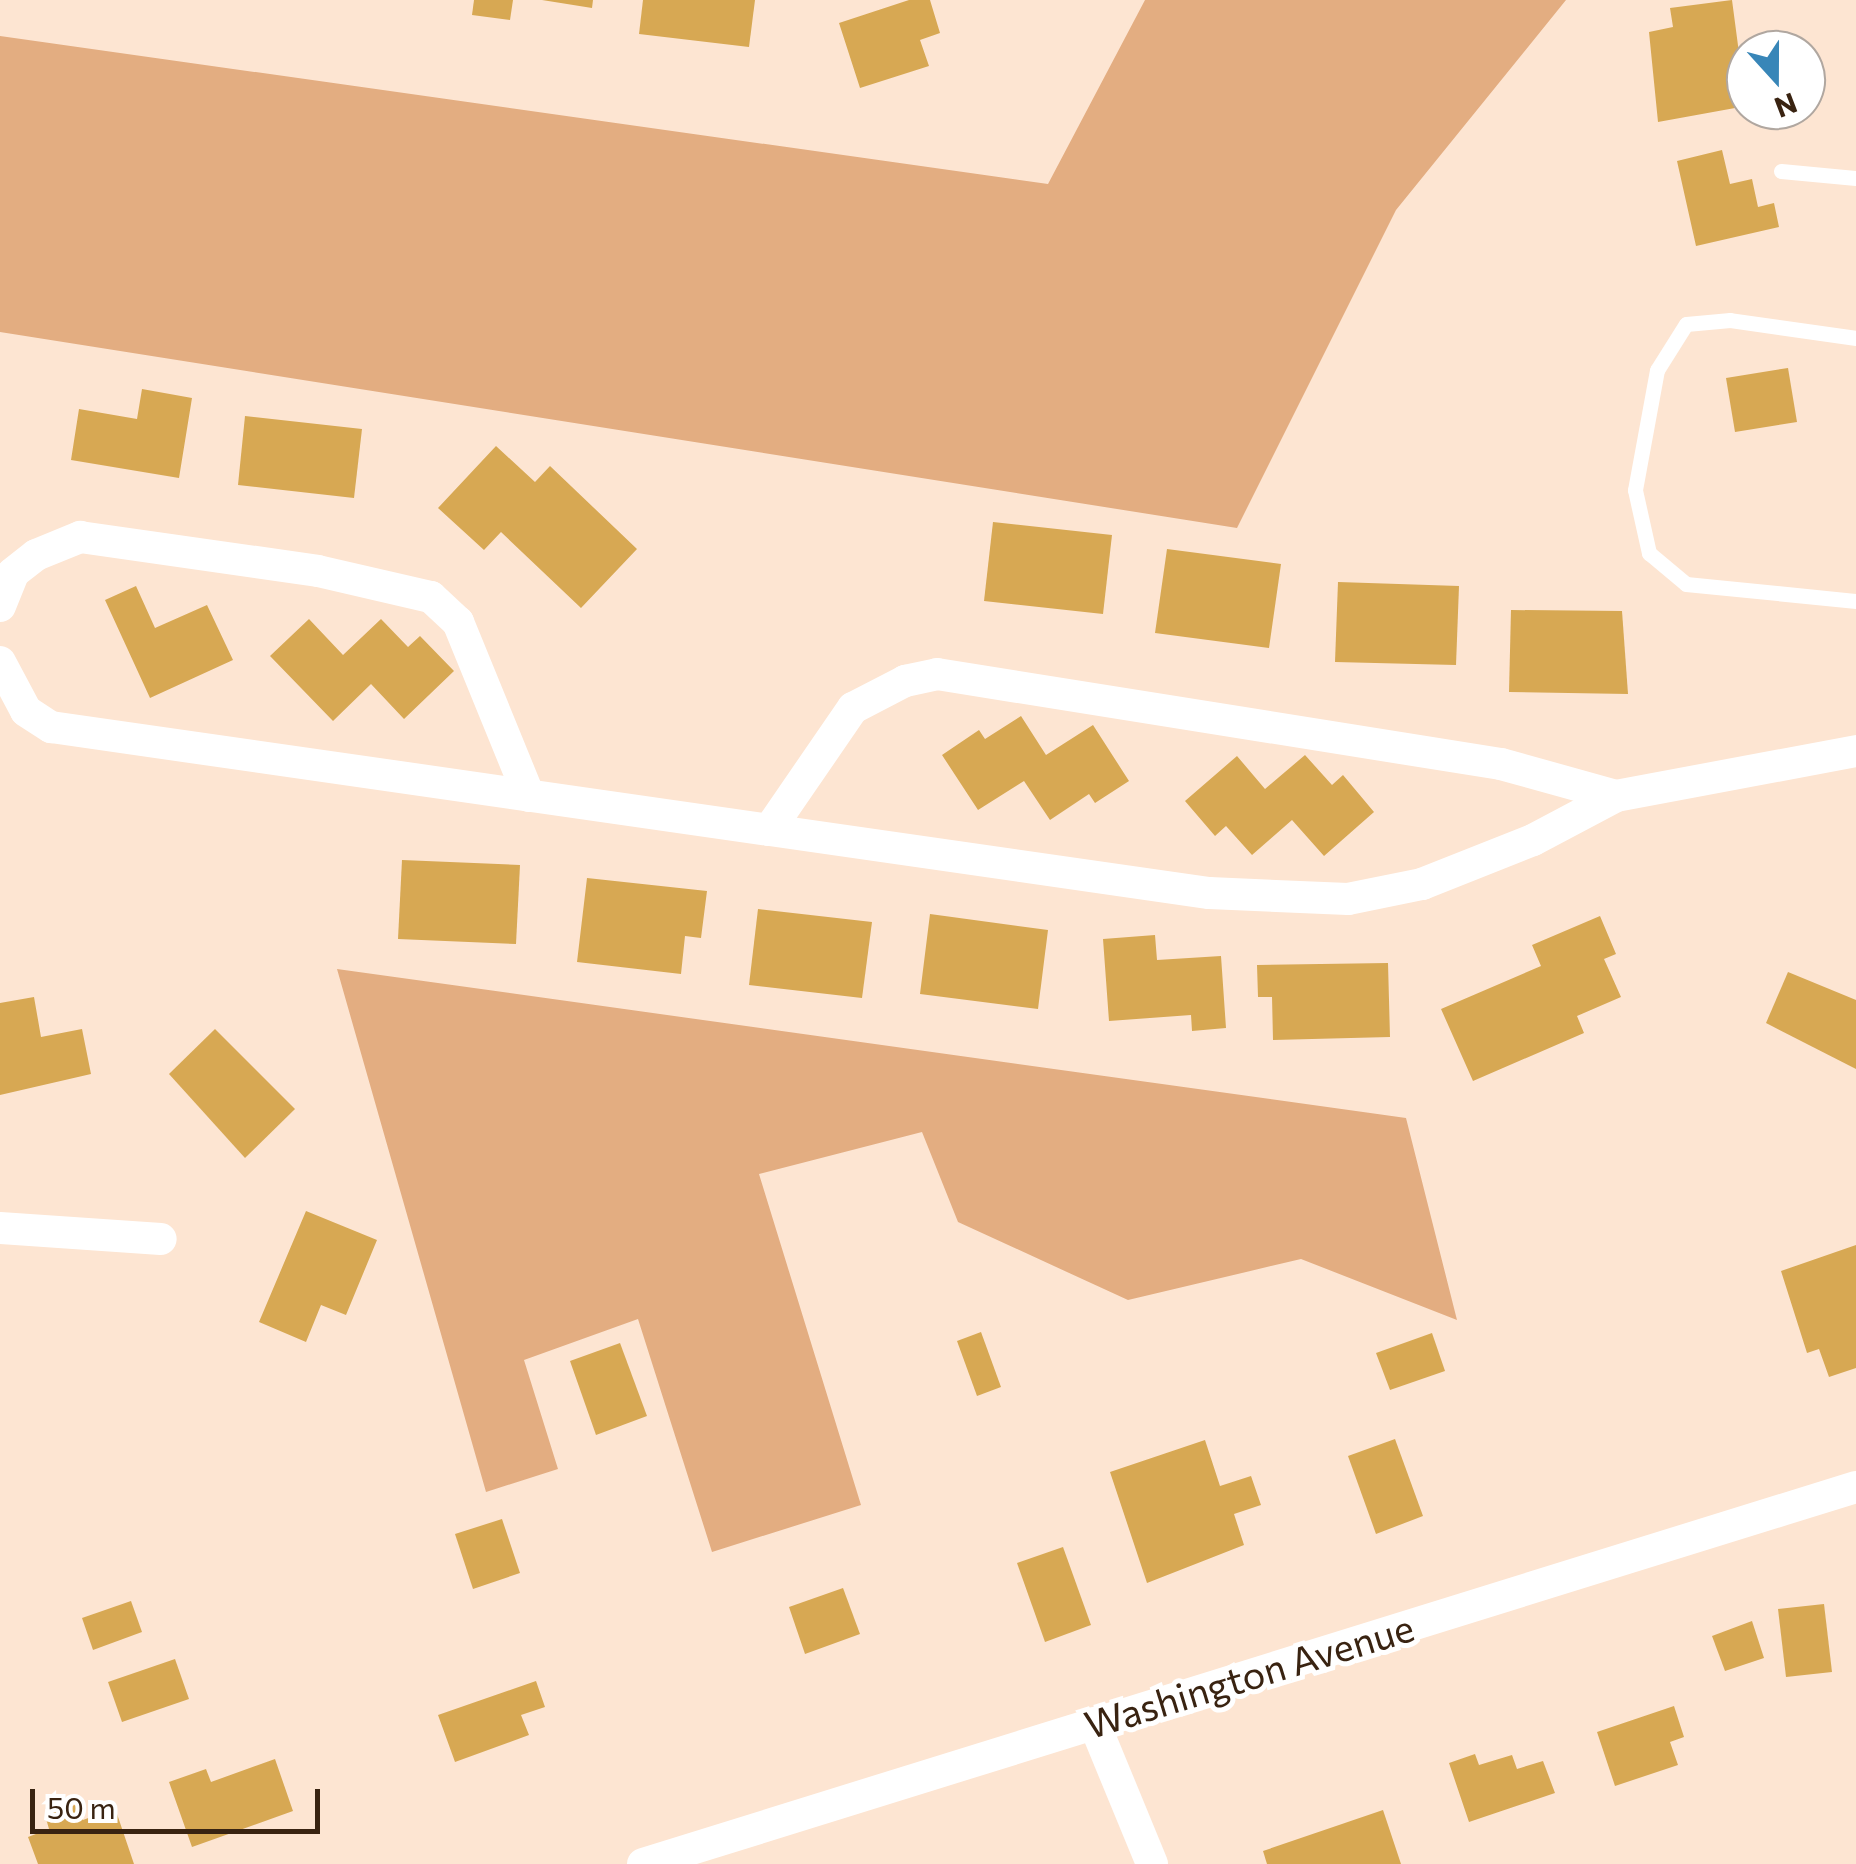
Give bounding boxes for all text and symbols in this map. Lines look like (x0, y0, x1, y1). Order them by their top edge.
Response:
north arrow (1726, 30, 1826, 130)
text: N (1770, 87, 1802, 126)
street label: Washington Avenue (1079, 1603, 1419, 1747)
scale bar (35, 1769, 325, 1831)
text: 50 m (47, 1788, 116, 1825)

